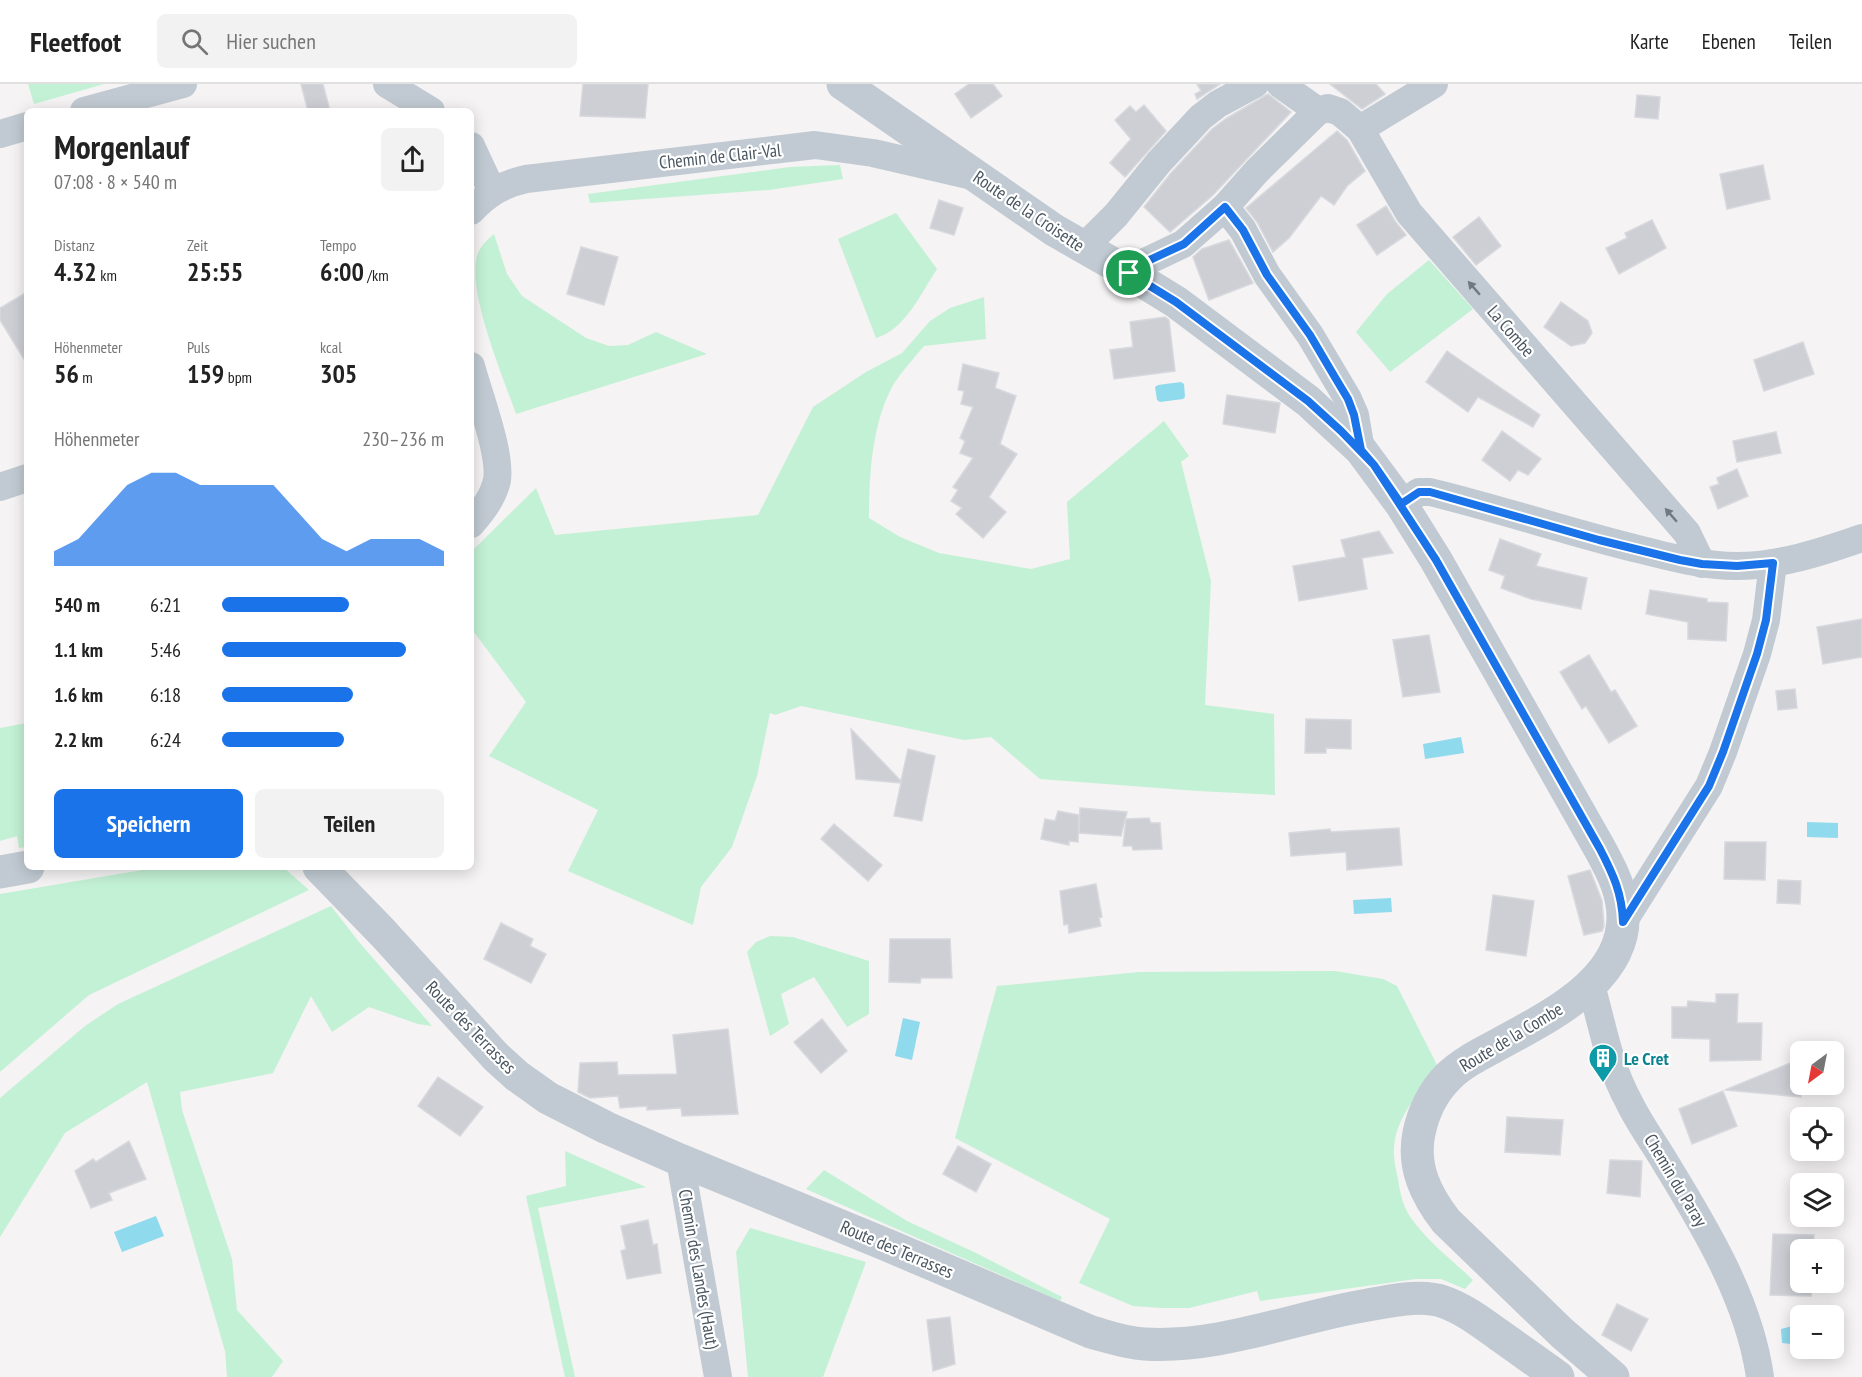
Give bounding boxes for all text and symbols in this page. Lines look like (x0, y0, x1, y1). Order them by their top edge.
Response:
search box (157, 14, 577, 68)
text: Fleetfoot (30, 23, 121, 60)
icon: search (178, 25, 211, 58)
text: Hier suchen (226, 27, 316, 55)
text: Karte (1630, 28, 1669, 55)
text: Ebenen (1702, 28, 1756, 55)
text: Teilen (1789, 28, 1832, 55)
text: Morgenlauf (54, 125, 189, 168)
button: share (381, 128, 444, 191)
street label: Chemin de Clair-Val (658, 138, 783, 174)
street label: Route de la Croisette (969, 165, 1089, 257)
text: 07:08 · 8 × 540 m (54, 169, 177, 195)
text: Distanz (54, 235, 95, 255)
text: Zeit (187, 235, 208, 255)
text: Tempo (320, 235, 356, 255)
pin (1103, 247, 1154, 298)
text: 4.32 (54, 255, 97, 288)
text: 25:55 (187, 255, 243, 288)
text: 6:00 (320, 255, 364, 288)
icon: arrive (1112, 256, 1145, 289)
text: km (97, 265, 117, 285)
text: /km (364, 265, 389, 285)
one-way arrow (1468, 281, 1481, 296)
street label: La Combe (1482, 301, 1540, 361)
text: Höhenmeter (54, 337, 122, 357)
text: Puls (187, 337, 210, 357)
text: kcal (320, 337, 342, 357)
text: 56 (54, 357, 79, 390)
text: 159 (187, 357, 224, 390)
text: 305 (320, 357, 357, 390)
text: m (79, 367, 93, 387)
text: bpm (224, 367, 252, 387)
text: Höhenmeter (54, 426, 140, 452)
text: 230–236 m (362, 426, 444, 452)
one-way arrow (1664, 507, 1678, 522)
text: 540 m (54, 592, 100, 618)
text: 6:21 (150, 592, 181, 618)
text: 1.1 km (54, 637, 103, 663)
text: 5:46 (150, 637, 181, 663)
text: 1.6 km (54, 682, 103, 708)
text: 6:18 (150, 682, 181, 708)
text: 2.2 km (54, 727, 103, 753)
text: 6:24 (150, 727, 181, 753)
button: Speichern (54, 789, 243, 858)
button: Teilen (255, 789, 444, 858)
street label: Route des Terrasses (421, 976, 521, 1078)
street label: Route de la Combe (1455, 997, 1567, 1077)
north arrow (1790, 1041, 1844, 1095)
map controls (1790, 1041, 1844, 1359)
building icon: Le Cret (1587, 1042, 1619, 1084)
place label: Le Cret (1624, 1047, 1669, 1070)
button: locate (1790, 1107, 1844, 1161)
street label: Chemin du Paray (1639, 1129, 1713, 1231)
button: layers (1790, 1173, 1844, 1227)
street label: Chemin des Landes (Haut) (674, 1187, 724, 1351)
street label: Route des Terrasses (837, 1215, 957, 1283)
button: + (1790, 1239, 1844, 1293)
button: − (1790, 1305, 1844, 1359)

